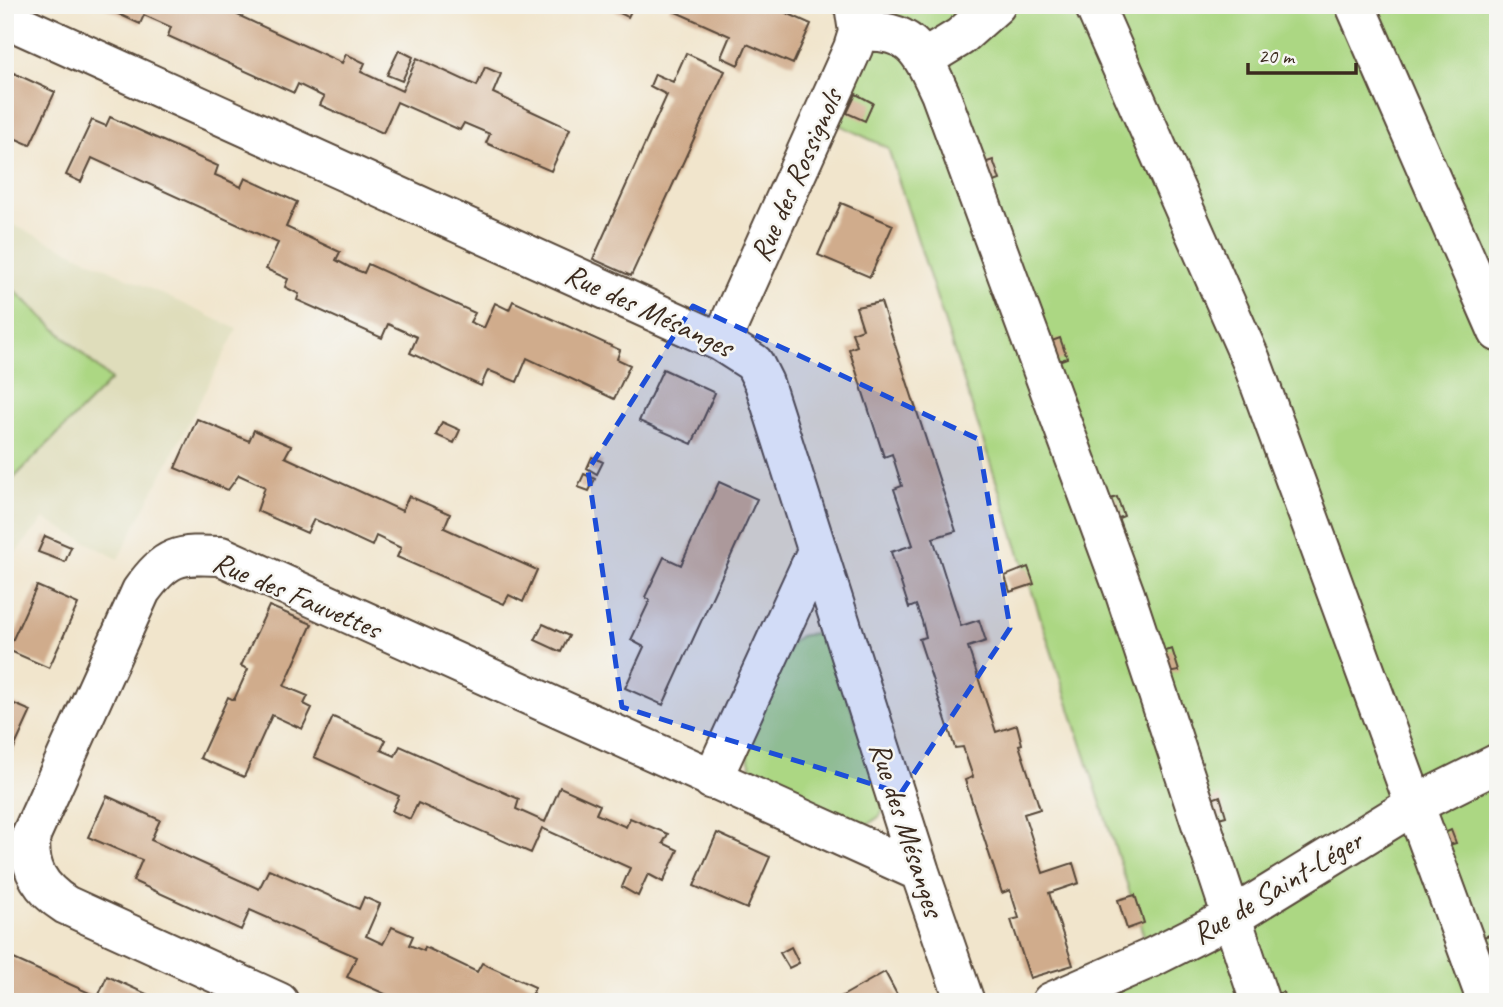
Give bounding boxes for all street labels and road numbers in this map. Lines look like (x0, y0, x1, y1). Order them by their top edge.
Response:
street label: Rue des Rossignols (741, 80, 852, 267)
street label: Rue des Mésanges (559, 254, 742, 367)
street label: Rue des Fauvettes (207, 543, 389, 649)
street label: Rue des Mésanges (861, 737, 954, 924)
street label: Rue de Saint-Léger (1185, 820, 1371, 953)

